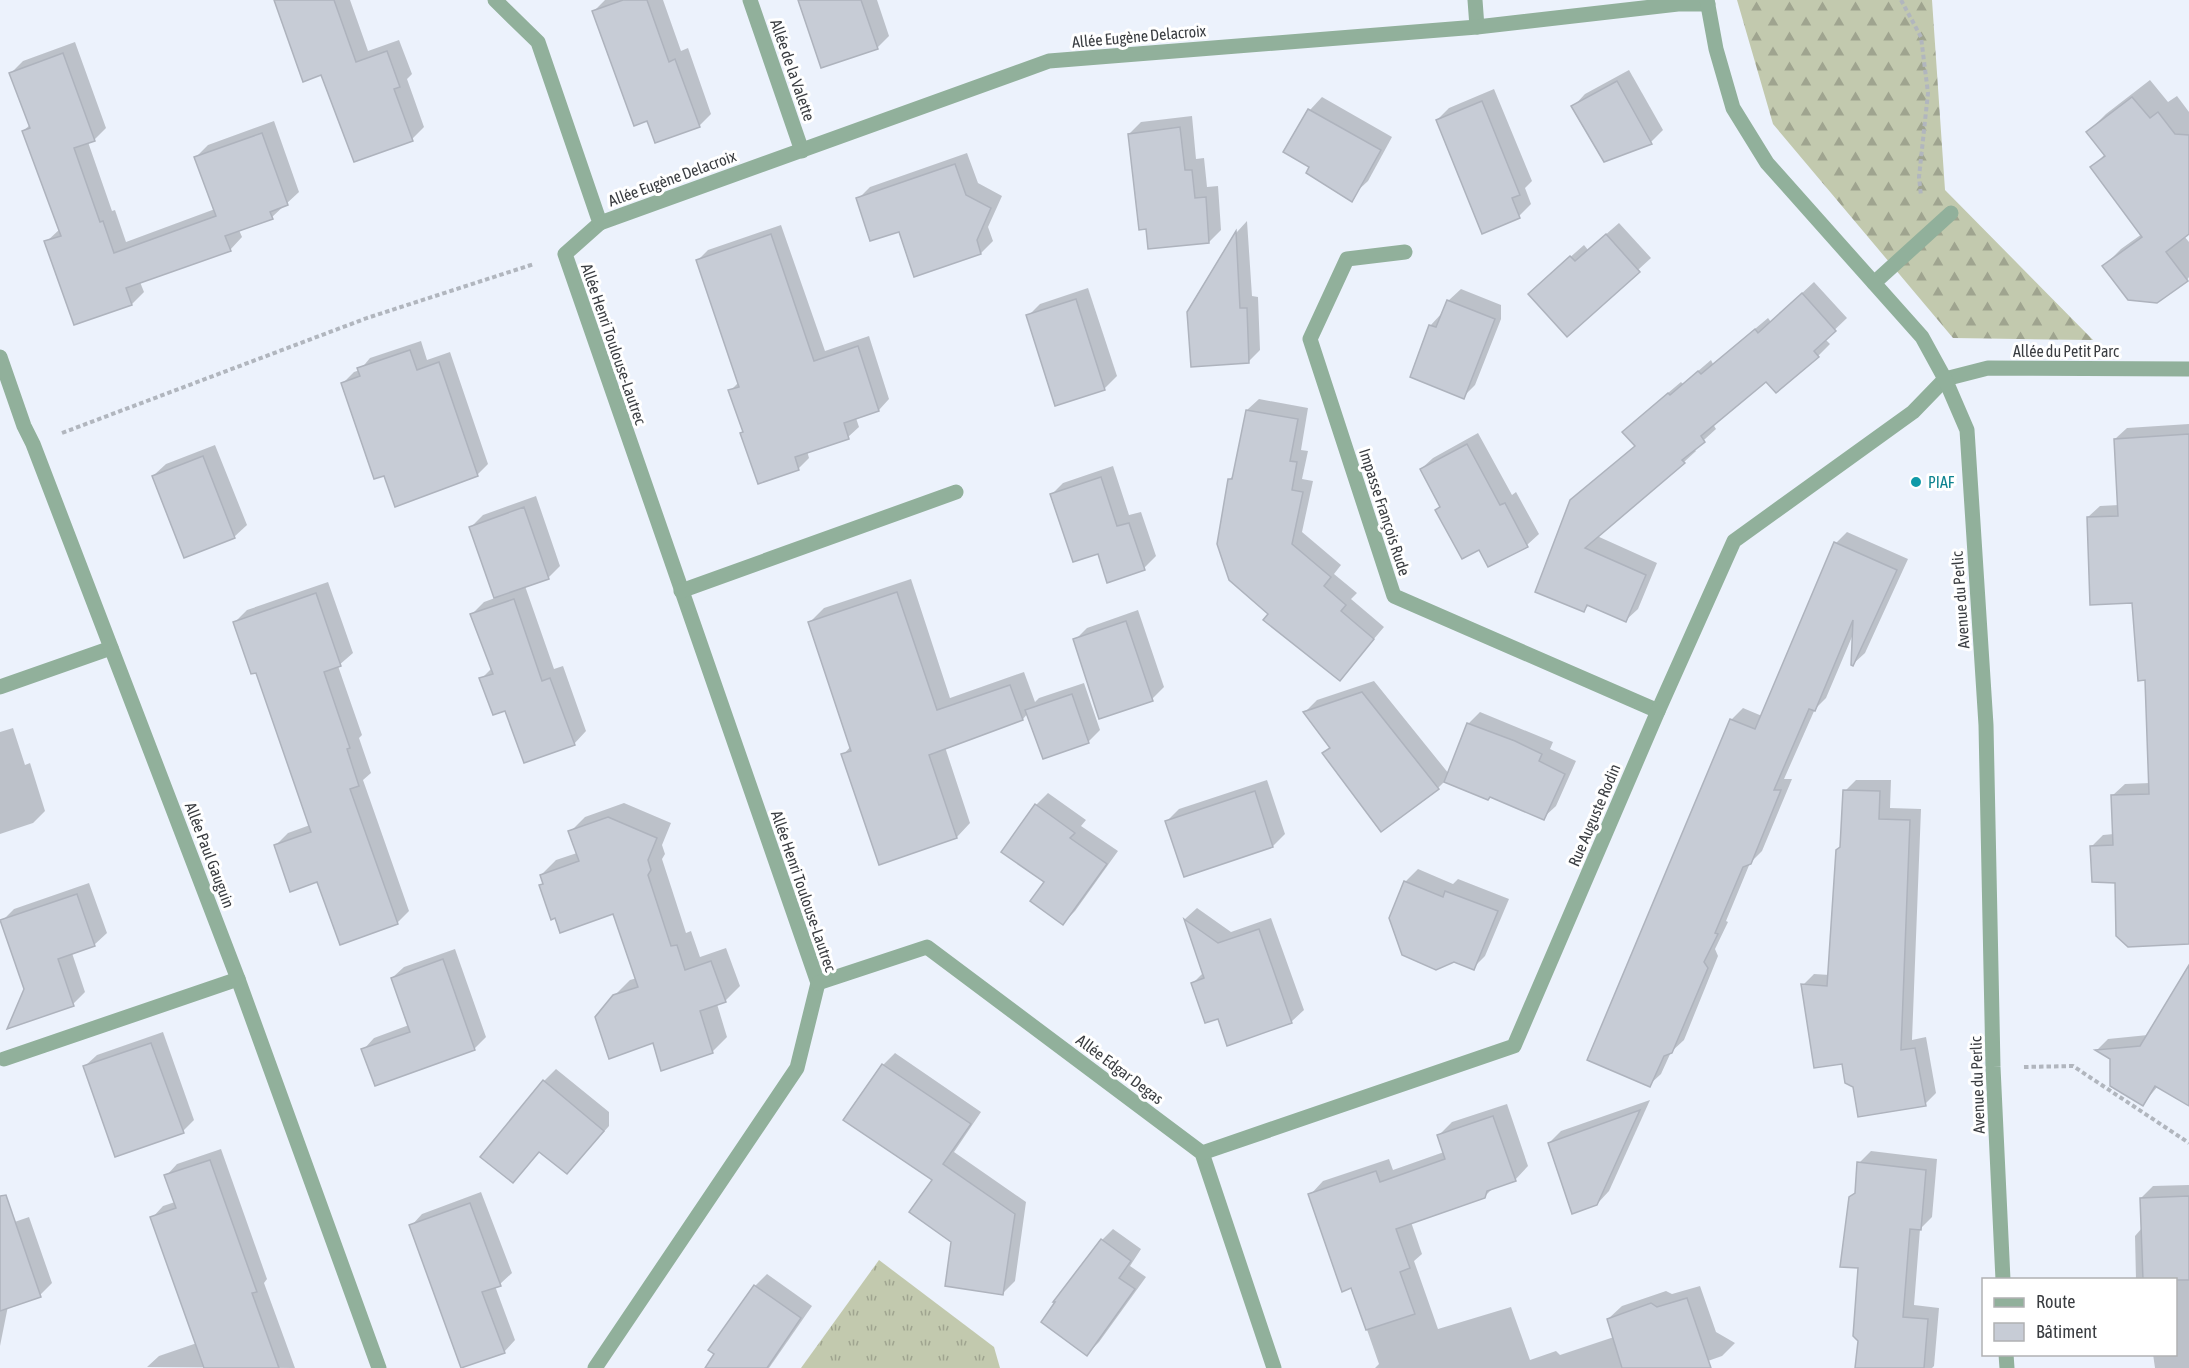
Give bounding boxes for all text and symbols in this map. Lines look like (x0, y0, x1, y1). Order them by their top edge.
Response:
street label: Allée de la Valette (767, 17, 819, 123)
street label: Allée Eugène Delacroix (1071, 21, 1207, 52)
street label: Allée Eugène Delacroix (606, 146, 739, 210)
street label: Allée Henri Toulouse-Lautrec (578, 261, 650, 427)
street label: Allée du Petit Parc (2013, 342, 2119, 360)
street label: Impasse François Rude (1355, 446, 1414, 578)
place label: PIAF (1928, 473, 1955, 491)
marker: PIAF (1909, 475, 1923, 489)
street label: Avenue du Perlic (1948, 551, 1972, 649)
street label: Rue Auguste Rodin (1564, 761, 1625, 869)
street label: Allée Paul Gauguin (181, 800, 238, 911)
street label: Allée Henri Toulouse-Lautrec (768, 808, 840, 974)
street label: Allée Edgar Degas (1072, 1031, 1167, 1108)
street label: Avenue du Perlic (1966, 1036, 1988, 1134)
legend (1982, 1278, 2177, 1356)
text: Route (2036, 1291, 2075, 1312)
text: Bâtiment (2036, 1321, 2097, 1342)

